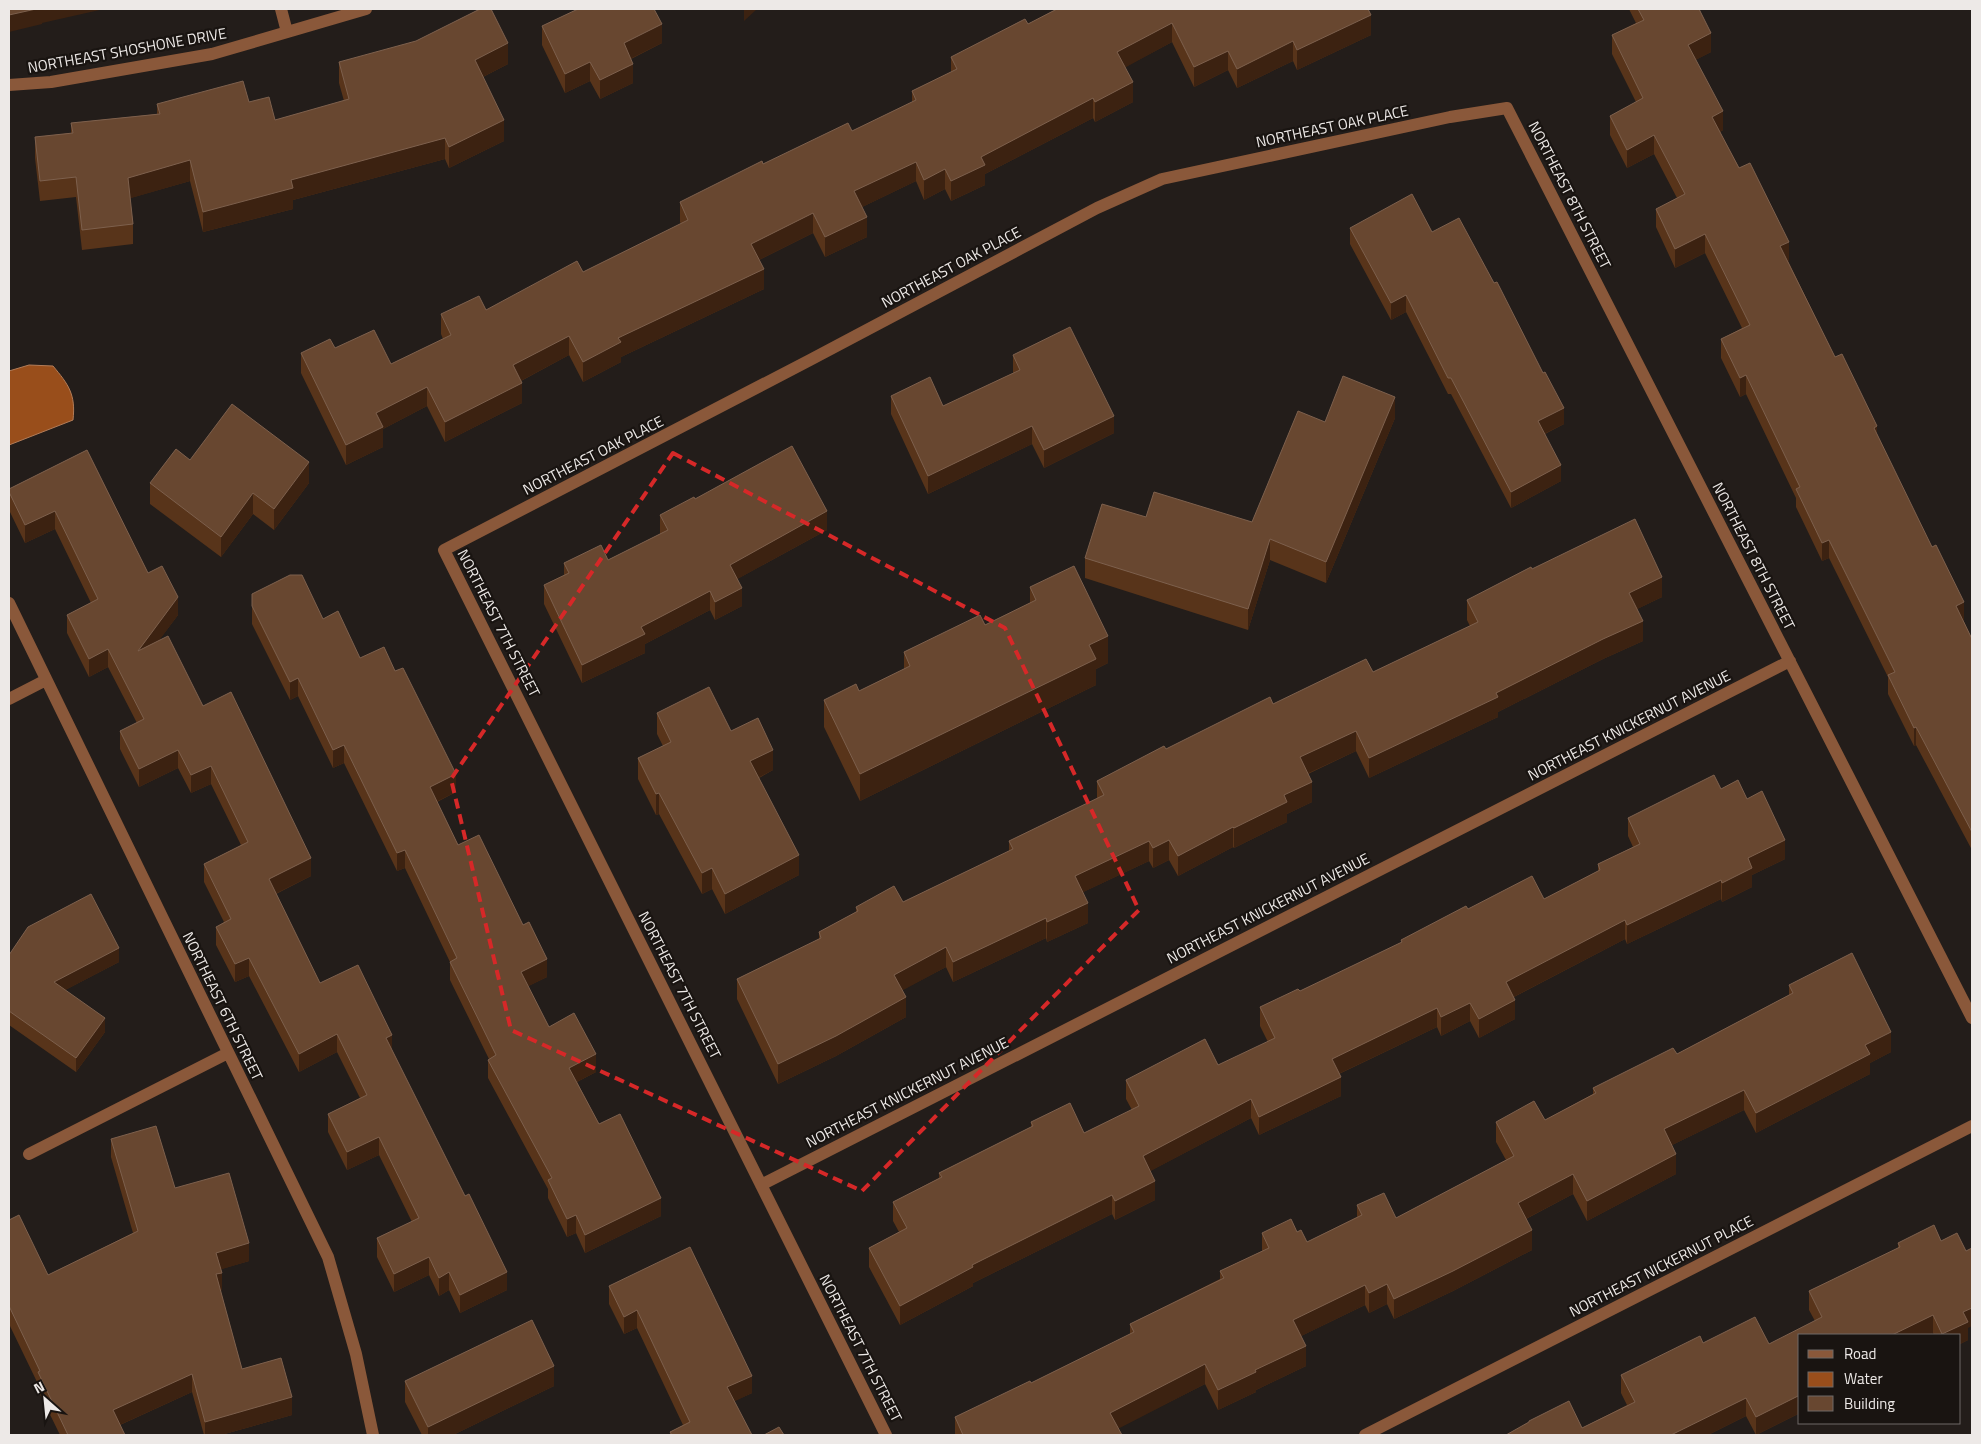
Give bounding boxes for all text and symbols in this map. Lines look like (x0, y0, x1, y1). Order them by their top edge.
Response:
street label: NORTHEAST SHOSHONE DRIVE (26, 21, 228, 79)
street label: NORTHEAST OAK PLACE (1254, 99, 1410, 153)
street label: NORTHEAST 8TH STREET (1523, 117, 1617, 273)
street label: NORTHEAST OAK PLACE (877, 220, 1025, 314)
street label: NORTHEAST OAK PLACE (519, 409, 667, 501)
street label: NORTHEAST 8TH STREET (1707, 478, 1801, 634)
street label: NORTHEAST 7TH STREET (452, 545, 546, 701)
street label: NORTHEAST KNICKERNUT AVENUE (1524, 664, 1734, 786)
street label: NORTHEAST KNICKERNUT AVENUE (1163, 847, 1373, 969)
street label: NORTHEAST 7TH STREET (633, 907, 727, 1063)
street label: NORTHEAST 6TH STREET (177, 928, 269, 1084)
street label: NORTHEAST KNICKERNUT AVENUE (802, 1031, 1012, 1153)
street label: NORTHEAST NICKERNUT PLACE (1565, 1209, 1757, 1323)
street label: NORTHEAST 7TH STREET (814, 1270, 908, 1426)
legend (1798, 1334, 1961, 1424)
text: Road (1844, 1342, 1876, 1365)
text: Water (1844, 1367, 1883, 1390)
north arrow (20, 1374, 70, 1424)
text: N (30, 1375, 48, 1399)
text: Building (1844, 1392, 1895, 1415)

